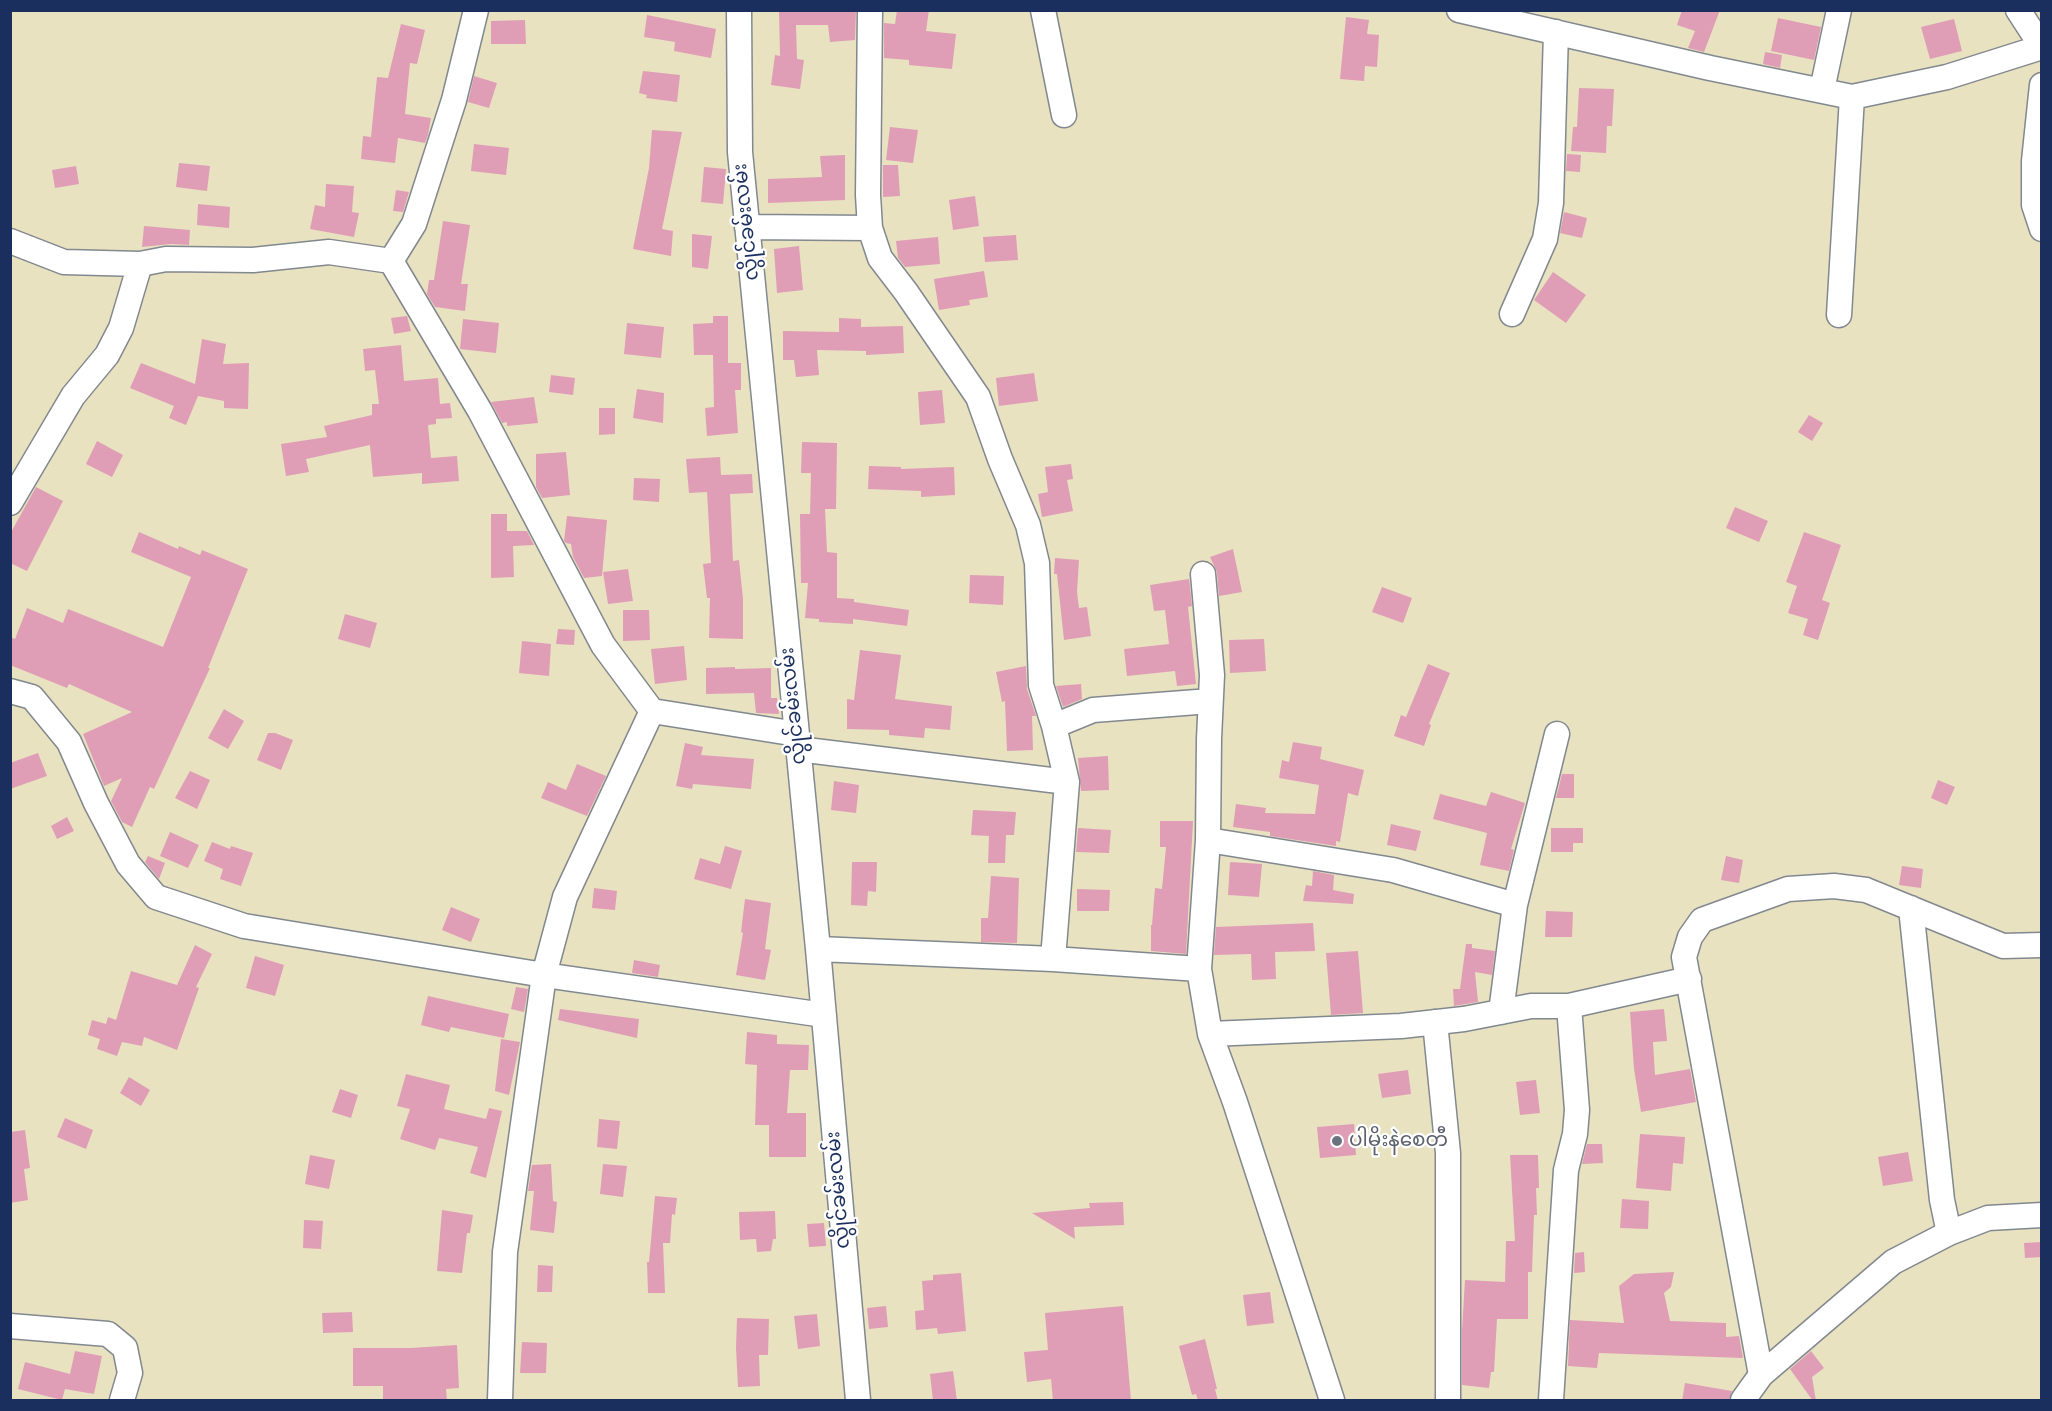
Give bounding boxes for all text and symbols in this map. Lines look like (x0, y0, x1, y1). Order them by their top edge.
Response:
street label: လွိုင်ခမ်းလမ်း (729, 162, 765, 282)
street label: လွိုင်ခမ်းလမ်း (776, 646, 812, 766)
place label: ပါမိုးနဲစေတီ (1349, 1129, 1448, 1153)
street label: လွိုင်ခမ်းလမ်း (822, 1130, 856, 1250)
marker: ပါမိုးနဲစေတီ (1330, 1134, 1344, 1148)

